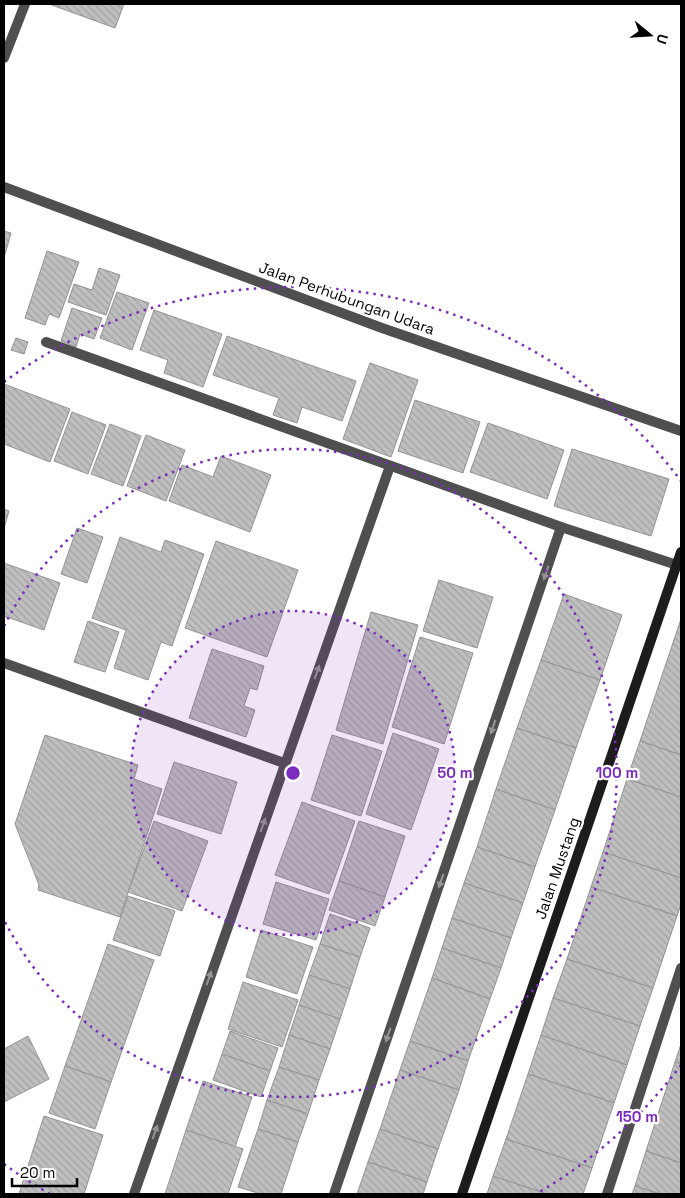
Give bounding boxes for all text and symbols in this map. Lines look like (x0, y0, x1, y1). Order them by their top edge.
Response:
north arrow (625, 10, 675, 60)
text: U (652, 32, 672, 46)
street label: Jalan Perhubungan Udara (256, 257, 438, 339)
one-way arrow (541, 566, 549, 581)
one-way arrow (314, 664, 321, 679)
one-way arrow (489, 720, 497, 735)
text: 50 m (437, 763, 473, 782)
text: 100 m (596, 763, 638, 782)
centre of rings (284, 764, 302, 782)
street label: Jalan Mustang (531, 814, 583, 922)
one-way arrow (259, 817, 267, 832)
one-way arrow (437, 874, 445, 889)
one-way arrow (206, 971, 213, 986)
one-way arrow (384, 1028, 392, 1043)
text: 150 m (616, 1107, 658, 1126)
one-way arrow (152, 1124, 159, 1139)
scale bar (12, 1156, 78, 1188)
text: 20 m (20, 1163, 55, 1182)

